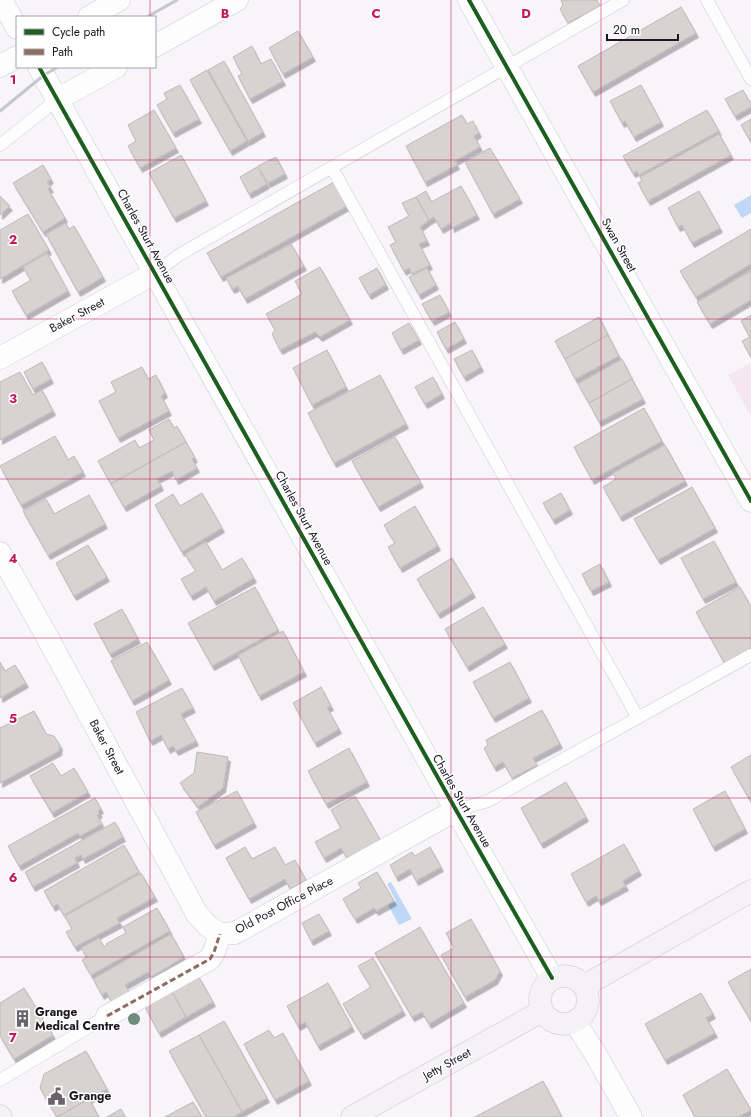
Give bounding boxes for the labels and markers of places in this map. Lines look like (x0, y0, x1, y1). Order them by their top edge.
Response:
place label: Grange Medical Centre (35, 1003, 120, 1035)
building icon: Grange Medical Centre (12, 1009, 32, 1029)
public building icon: Grange (46, 1086, 66, 1106)
place label: Grange (69, 1087, 111, 1105)

